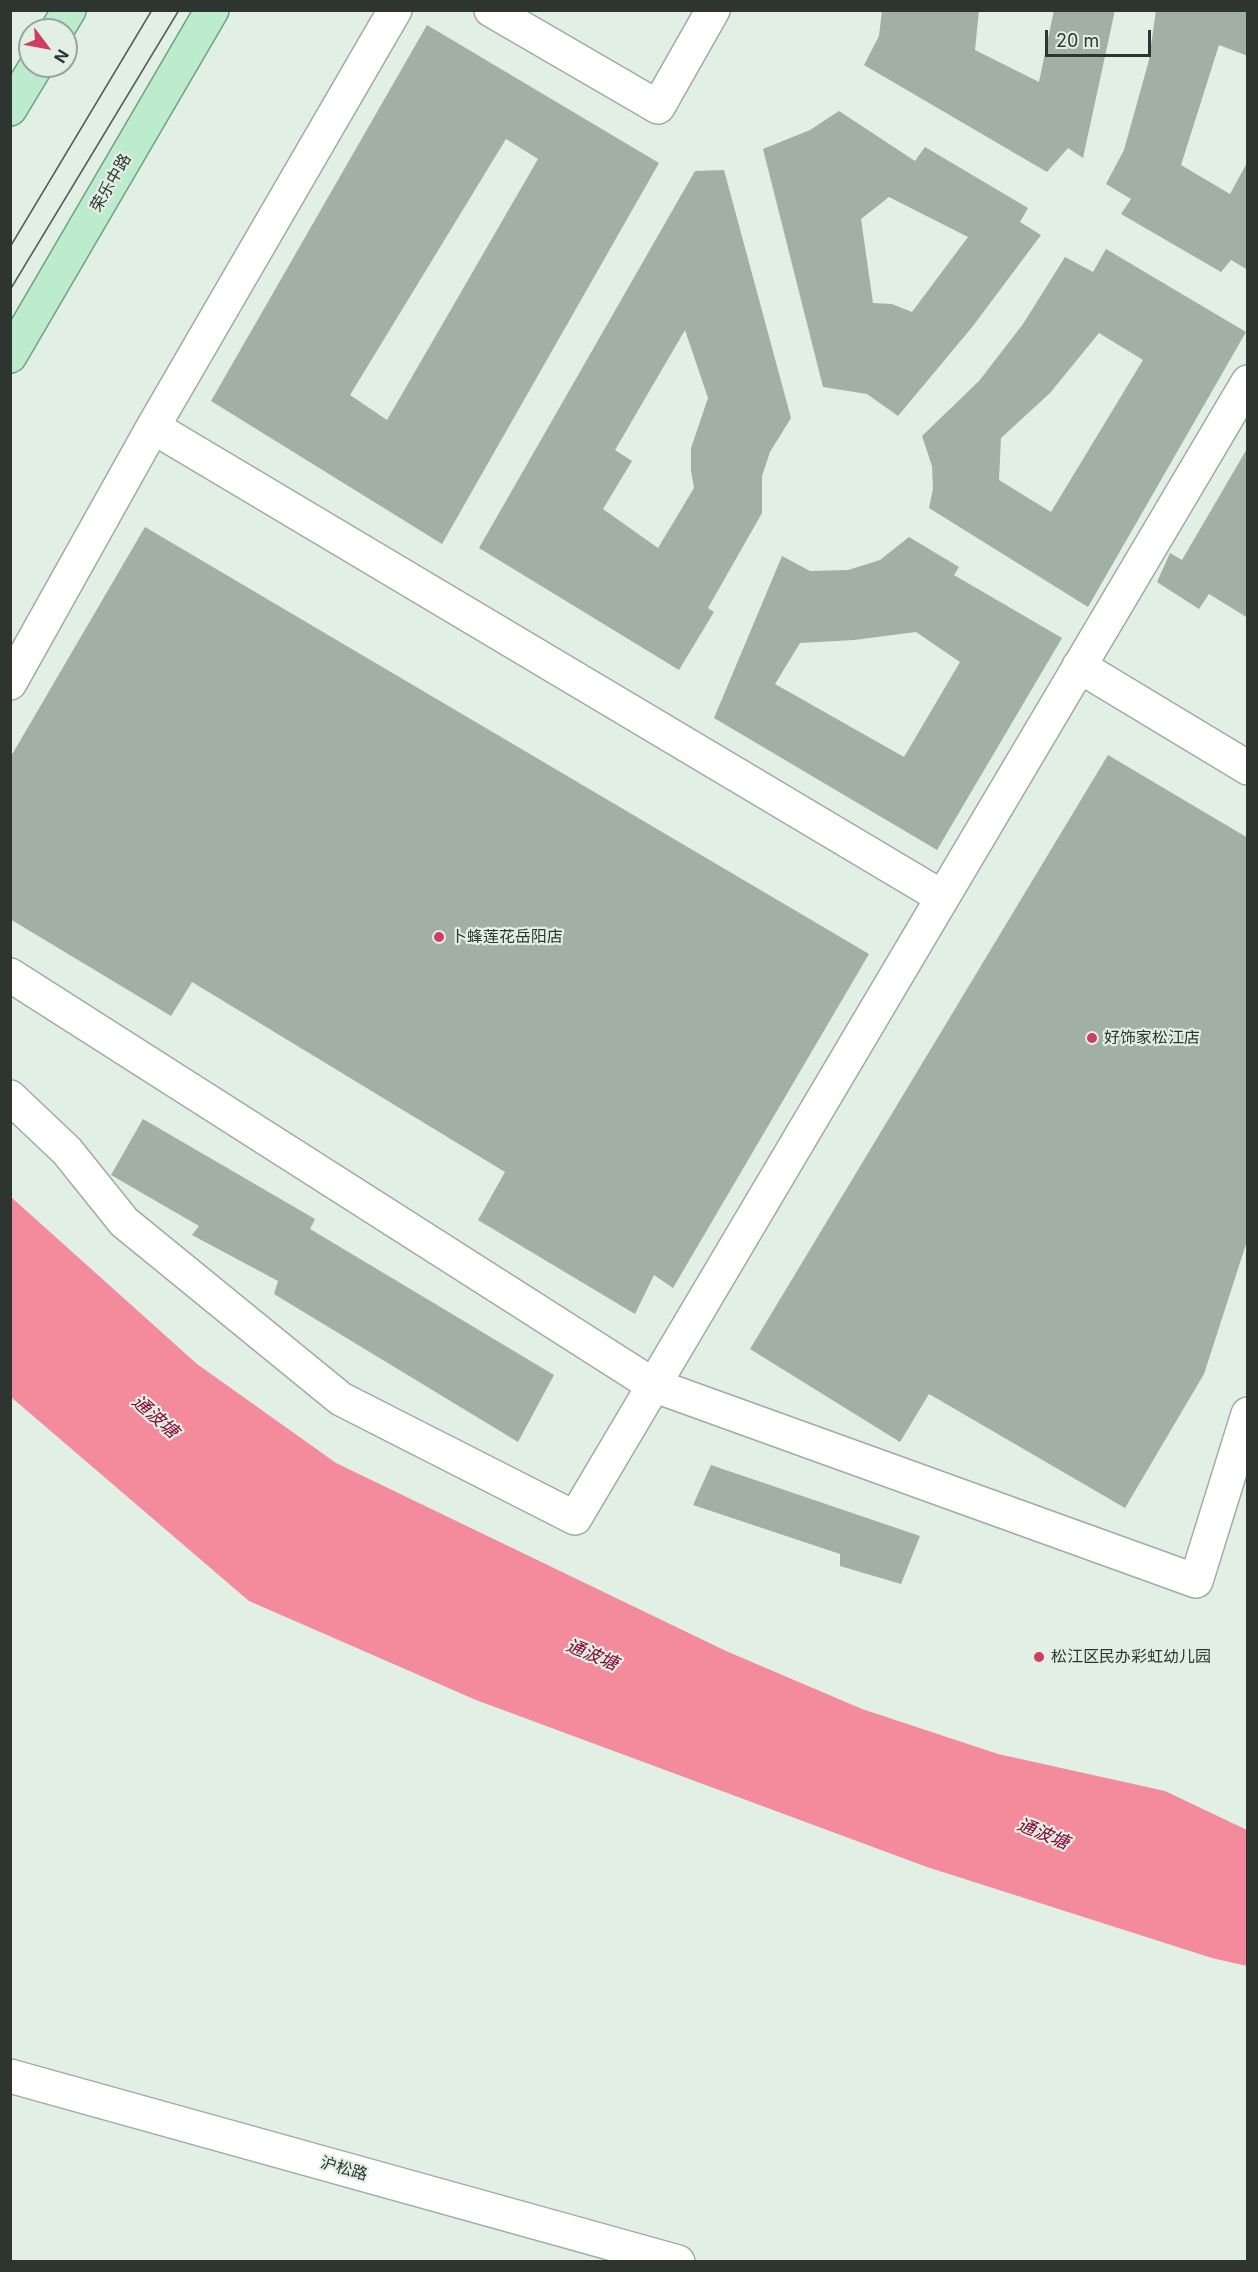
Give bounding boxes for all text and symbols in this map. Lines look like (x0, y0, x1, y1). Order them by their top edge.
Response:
north arrow (18, 18, 78, 78)
scale bar (1048, 18, 1154, 56)
text: 20 m (1056, 30, 1099, 51)
text: N (50, 46, 73, 67)
street label: 荣乐中路 (87, 150, 135, 216)
place label: 卜蜂莲花岳阳店 (451, 927, 563, 947)
marker: 卜蜂莲花岳阳店 (432, 930, 446, 944)
place label: 好饰家松江店 (1104, 1028, 1200, 1048)
marker: 好饰家松江店 (1085, 1031, 1099, 1045)
water label: 通波塘 (128, 1391, 182, 1443)
water label: 通波塘 (563, 1635, 621, 1675)
place label: 松江区民办彩虹幼儿园 (1051, 1647, 1211, 1667)
marker: 松江区民办彩虹幼儿园 (1032, 1650, 1046, 1664)
water label: 通波塘 (1014, 1814, 1072, 1854)
street label: 沪松路 (318, 2153, 370, 2185)

